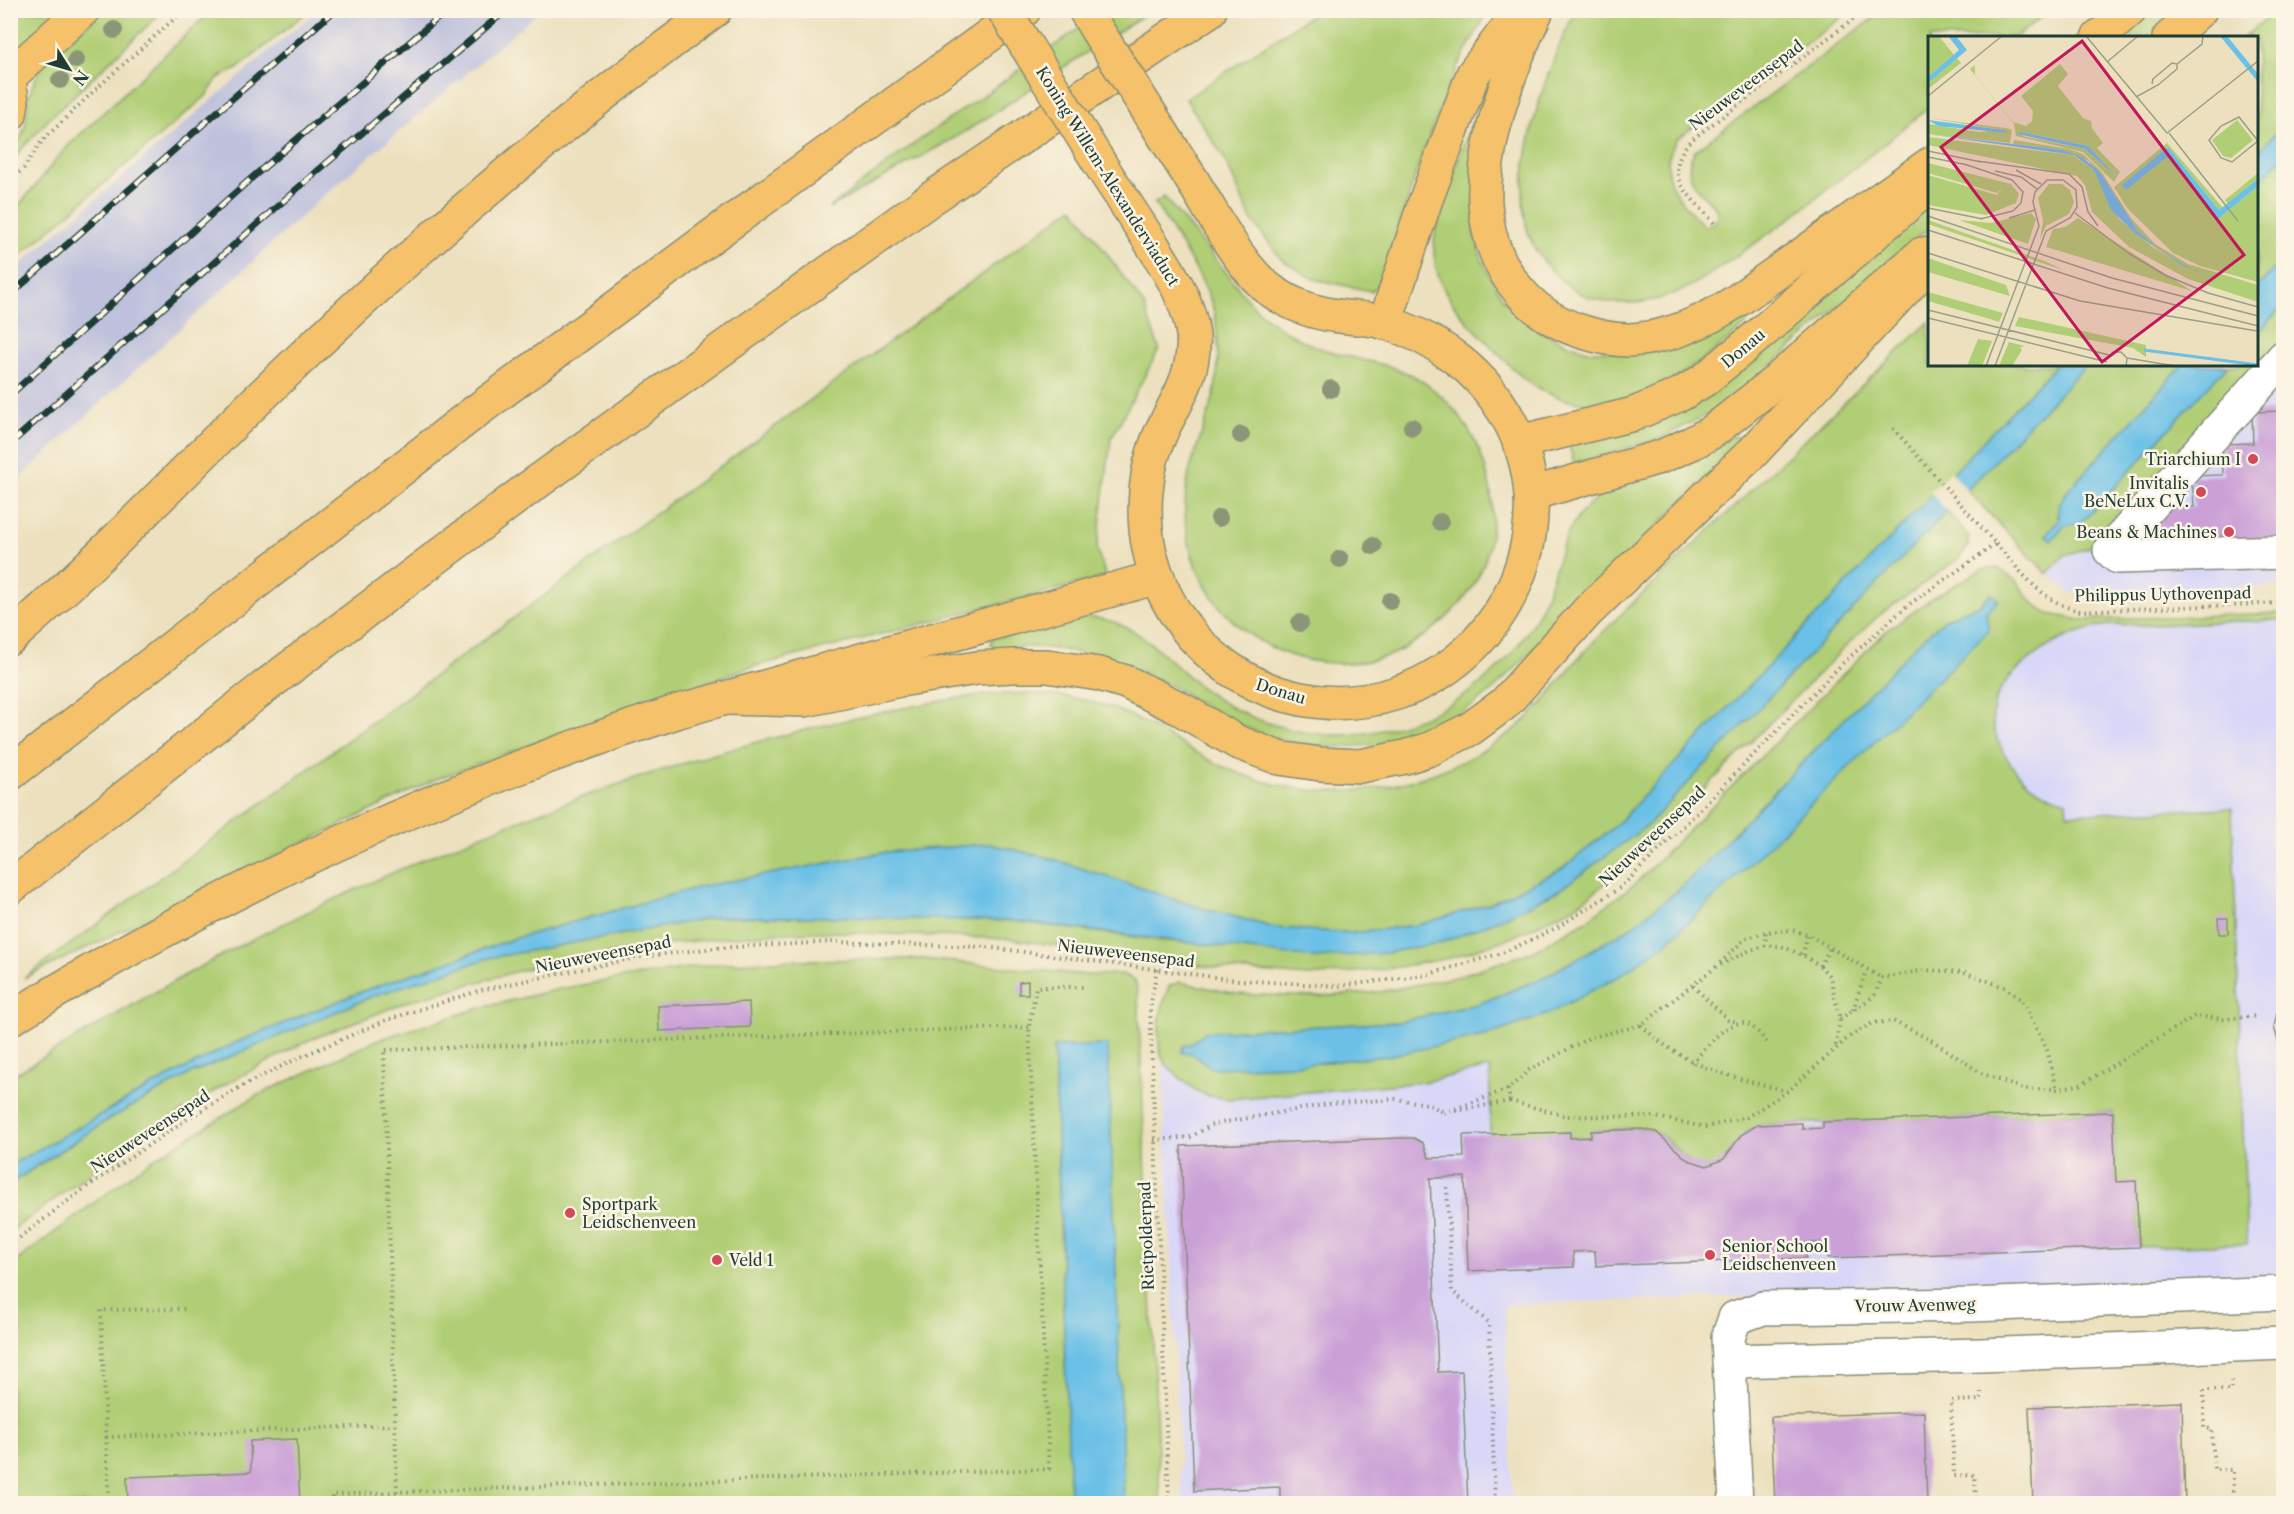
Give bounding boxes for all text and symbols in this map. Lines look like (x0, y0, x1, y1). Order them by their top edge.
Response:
street label: Nieuweveensepad (1685, 35, 1807, 135)
inset map (1928, 36, 2258, 366)
north arrow (39, 39, 99, 99)
street label: Koning Willem-Alexanderviaduct (1032, 62, 1184, 290)
text: N (69, 66, 93, 90)
street label: Donau (1717, 324, 1769, 372)
place label: Triarchium I (2145, 449, 2241, 469)
marker: Triarchium I (2246, 452, 2260, 466)
place label: Invitalis BeNeLux C.V. (2084, 473, 2189, 511)
marker: Invitalis BeNeLux C.V. (2194, 485, 2208, 499)
place label: Beans & Machines (2076, 522, 2217, 542)
marker: Beans & Machines (2222, 525, 2236, 539)
street label: Philippus Uythovenpad (2074, 582, 2252, 606)
street label: Donau (1254, 674, 1308, 708)
street label: Nieuweveensepad (1595, 781, 1710, 890)
street label: Nieuweveensepad (533, 931, 673, 977)
street label: Nieuweveensepad (1056, 935, 1196, 971)
street label: Nieuweveensepad (87, 1085, 214, 1177)
street label: Rietpolderpad (1134, 1181, 1158, 1291)
place label: Sportpark Leidschenveen (582, 1194, 696, 1232)
marker: Sportpark Leidschenveen (563, 1206, 577, 1220)
place label: Senior School Leidschenveen (1722, 1236, 1836, 1274)
marker: Senior School Leidschenveen (1703, 1248, 1717, 1262)
place label: Veld 1 (728, 1250, 774, 1270)
marker: Veld 1 (710, 1253, 724, 1267)
street label: Vrouw Avenweg (1854, 1294, 1976, 1316)

